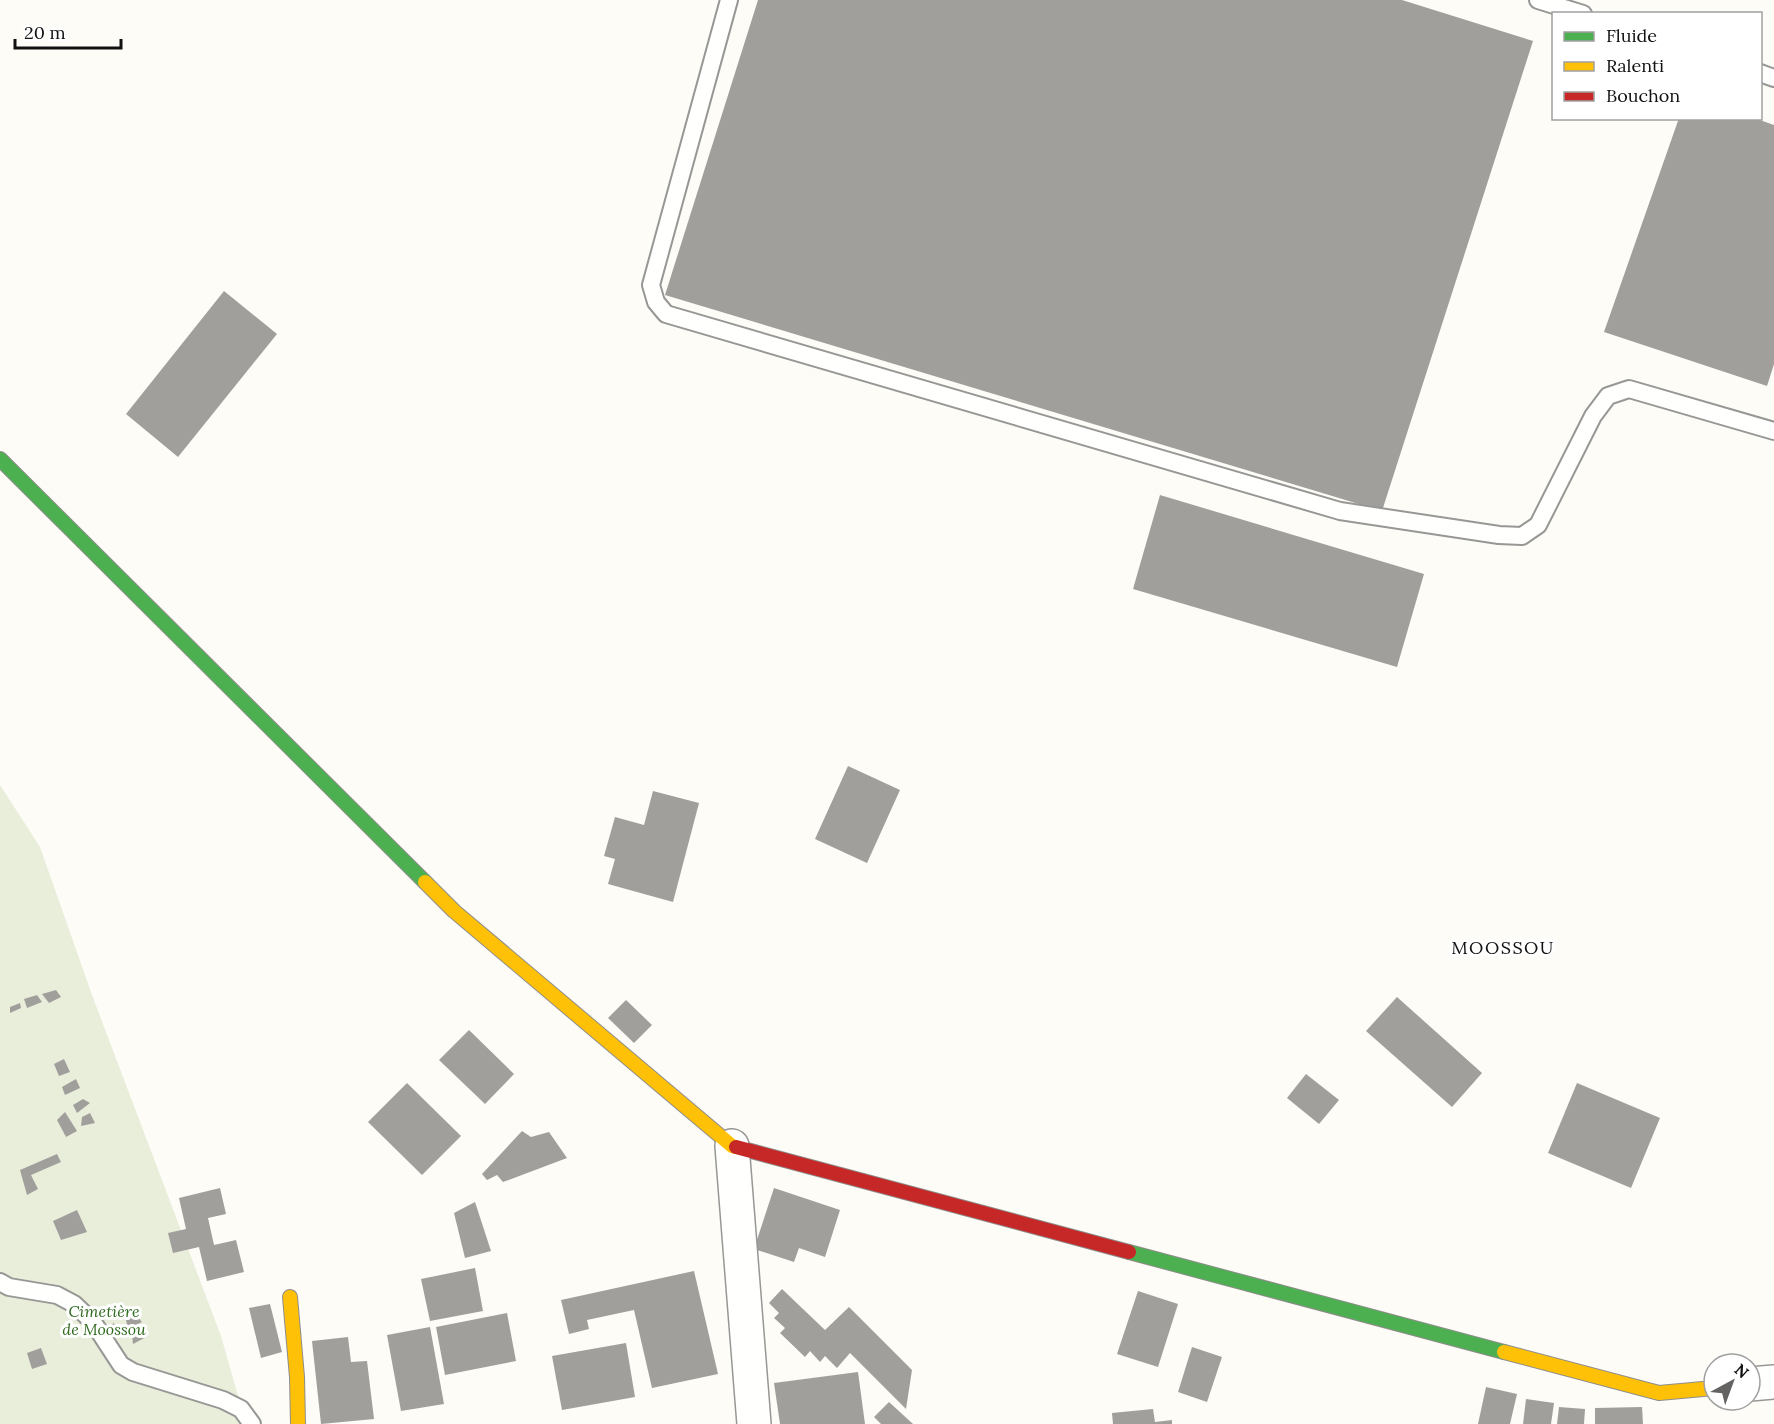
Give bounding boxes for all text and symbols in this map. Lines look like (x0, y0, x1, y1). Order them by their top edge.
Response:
scale bar (15, 12, 122, 50)
legend (1552, 12, 1762, 120)
text: 20 m (24, 21, 66, 44)
text: Fluide (1606, 24, 1657, 47)
text: Ralenti (1606, 54, 1664, 77)
text: Bouchon (1606, 84, 1680, 107)
district label: MOOSSOU (1451, 936, 1555, 959)
park label: Cimetière de Moossou (62, 1301, 146, 1339)
north arrow (1702, 1352, 1762, 1412)
text: N (1731, 1359, 1753, 1382)

